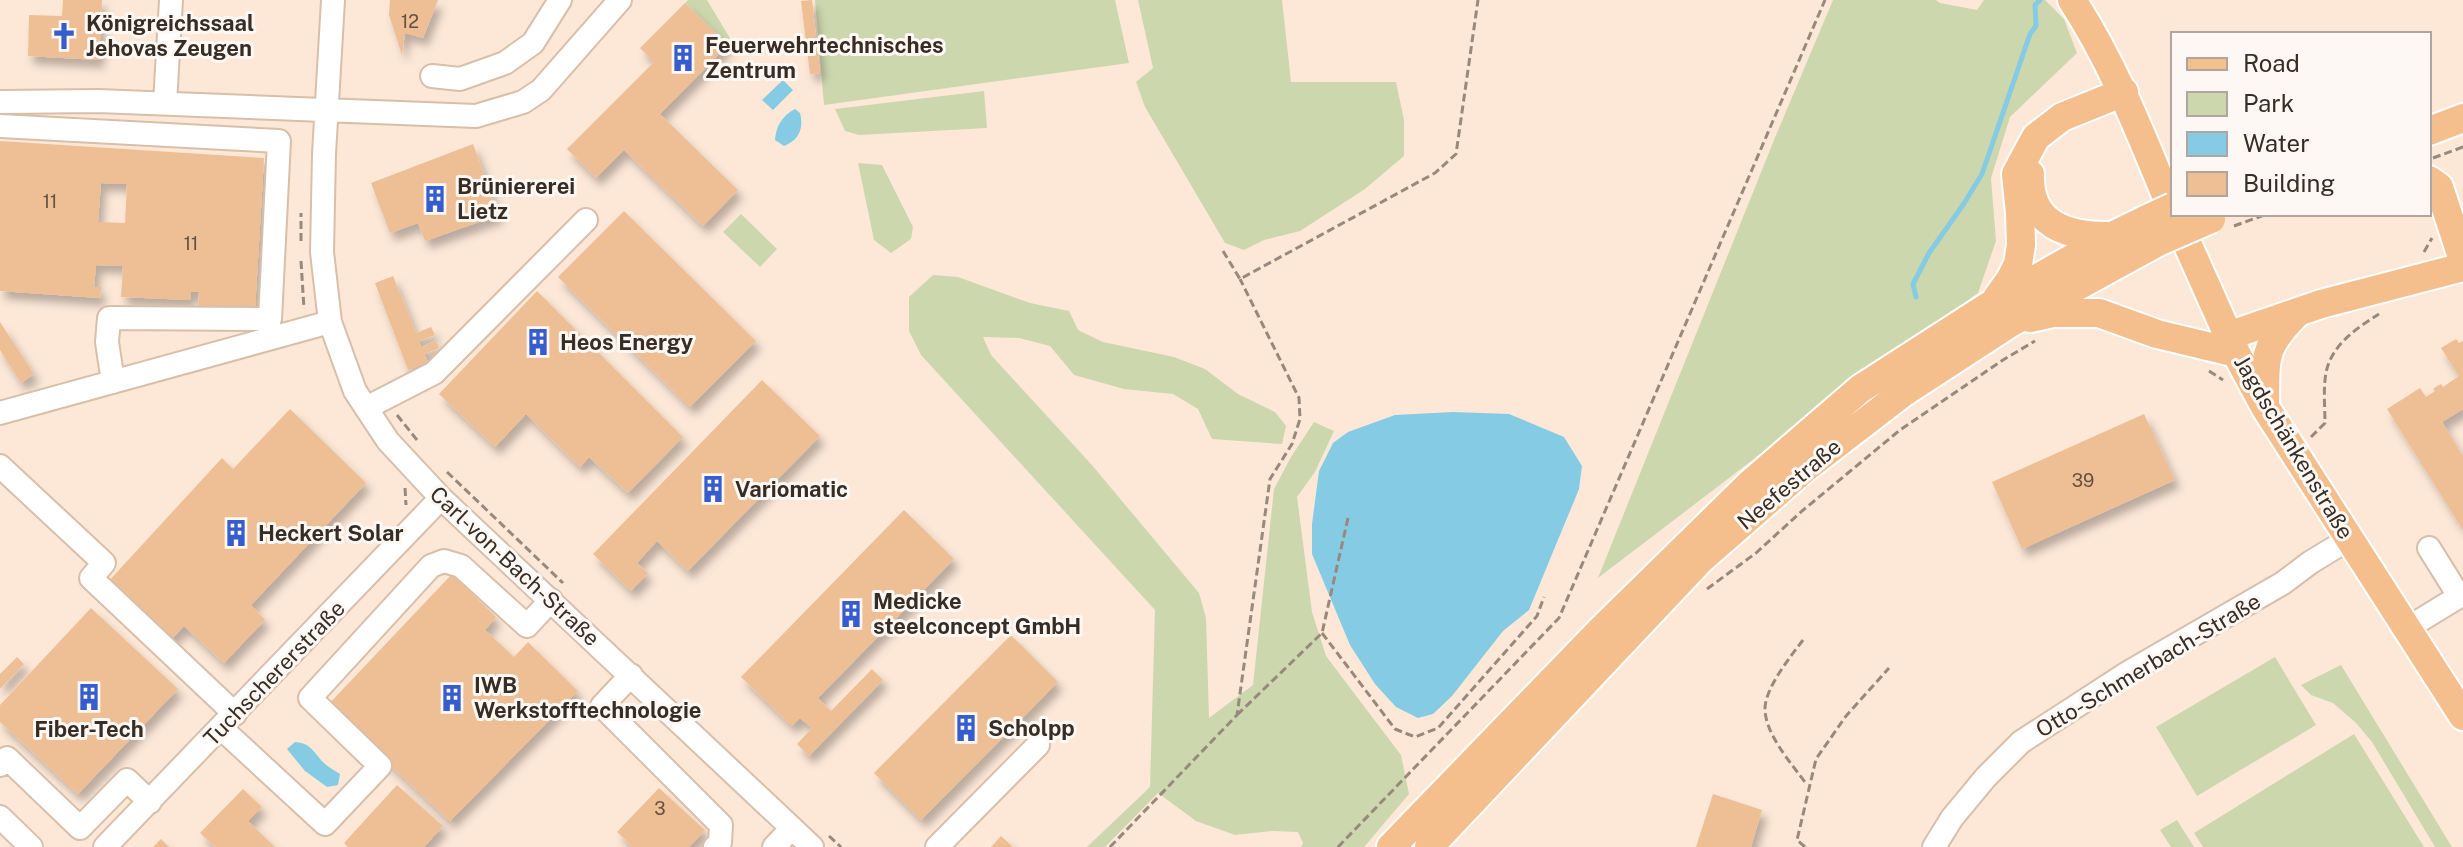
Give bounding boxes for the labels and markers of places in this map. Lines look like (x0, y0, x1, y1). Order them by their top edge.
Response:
place label: Königreichssaal Jehovas Zeugen (86, 10, 254, 61)
church icon: Königreichssaal Jehovas Zeugen (49, 21, 79, 51)
place label: Feuerwehrtechnisches Zentrum (705, 32, 944, 83)
building icon: Feuerwehrtechnisches Zentrum (668, 43, 698, 73)
place label: Brüniererei Lietz (457, 173, 575, 224)
building icon: Brüniererei Lietz (420, 184, 450, 214)
building icon: Heos Energy (523, 327, 553, 357)
place label: Heos Energy (560, 329, 694, 355)
building icon: Variomatic (698, 474, 728, 504)
place label: Variomatic (735, 476, 848, 502)
building icon: Heckert Solar (221, 518, 251, 548)
place label: Heckert Solar (258, 520, 404, 546)
place label: Medicke steelconcept GmbH (873, 588, 1081, 639)
building icon: Medicke steelconcept GmbH (836, 599, 866, 629)
place label: IWB Werkstofftechnologie (474, 672, 701, 723)
building icon: Fiber-Tech (74, 682, 104, 712)
building icon: IWB Werkstofftechnologie (437, 683, 467, 713)
building icon: Scholpp (951, 713, 981, 743)
place label: Scholpp (988, 715, 1075, 741)
place label: Fiber-Tech (34, 716, 144, 742)

